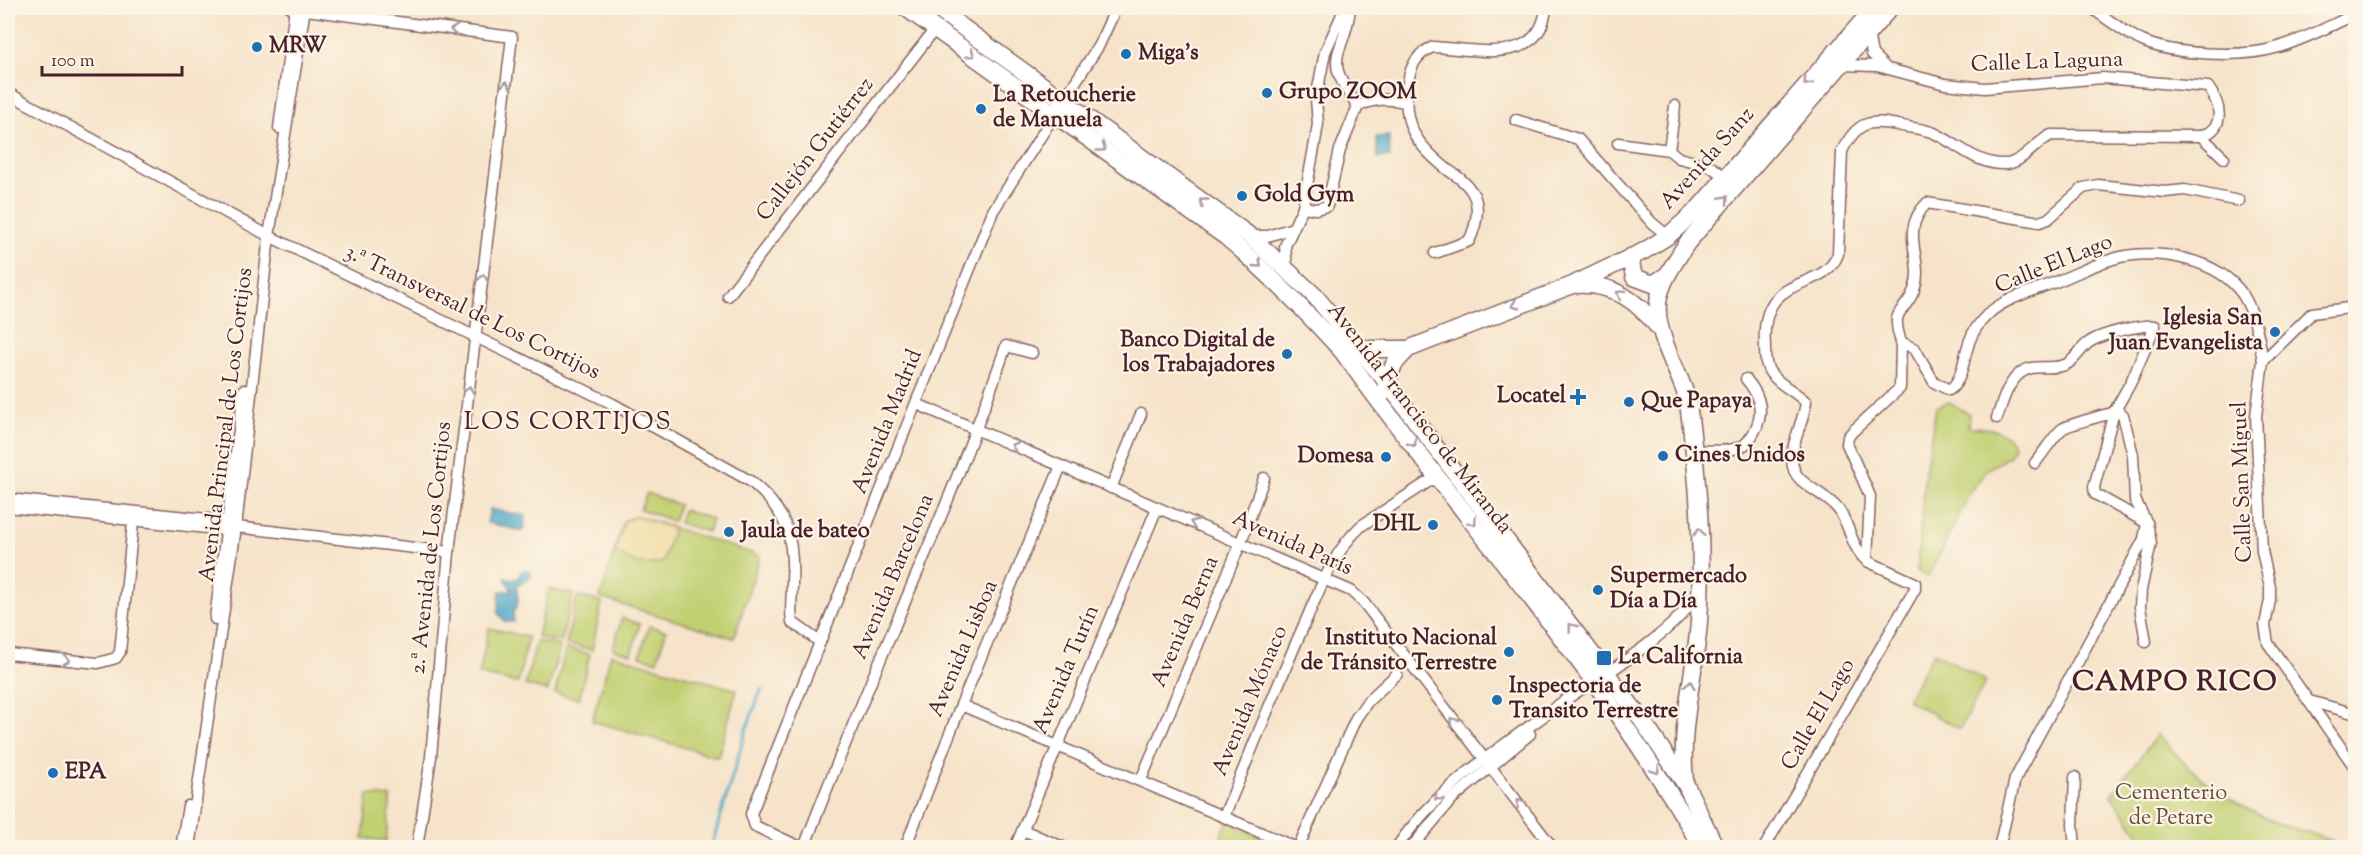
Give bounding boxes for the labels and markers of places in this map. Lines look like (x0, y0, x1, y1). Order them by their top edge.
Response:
place label: MRW (269, 31, 327, 63)
place label: Miga's (1138, 38, 1199, 70)
marker: MRW (250, 40, 264, 54)
marker: Miga's (1119, 47, 1133, 61)
place label: Grupo ZOOM (1279, 77, 1417, 109)
place label: La Retoucherie de Manuela (993, 80, 1136, 137)
marker: Grupo ZOOM (1260, 86, 1274, 100)
marker: La Retoucherie de Manuela (974, 102, 988, 116)
place label: Gold Gym (1254, 180, 1355, 212)
marker: Gold Gym (1235, 189, 1249, 203)
place label: Iglesia San Juan Evangelista (2107, 303, 2264, 360)
place label: Banco Digital de los Trabajadores (1120, 325, 1275, 382)
marker: Iglesia San Juan Evangelista (2268, 325, 2282, 339)
marker: Banco Digital de los Trabajadores (1280, 347, 1294, 361)
place label: Locatel (1497, 381, 1567, 413)
place label: Que Papaya (1641, 386, 1753, 418)
marker: Locatel (1571, 390, 1585, 404)
marker: Que Papaya (1622, 395, 1636, 409)
place label: Cines Unidos (1675, 440, 1805, 472)
place label: Domesa (1298, 441, 1375, 473)
marker: Cines Unidos (1656, 449, 1670, 463)
marker: Domesa (1379, 450, 1393, 464)
place label: DHL (1373, 509, 1422, 541)
place label: Jaula de bateo (739, 516, 870, 548)
marker: DHL (1426, 518, 1440, 532)
marker: Jaula de bateo (722, 525, 736, 539)
place label: Supermercado Día a Día (1610, 561, 1747, 618)
marker: Supermercado Día a Día (1591, 583, 1605, 597)
place label: Instituto Nacional de Tránsito Terrestre (1301, 623, 1498, 680)
place label: La California (1618, 642, 1744, 674)
marker: Instituto Nacional de Tránsito Terrestre (1502, 645, 1516, 659)
marker: La California (1595, 649, 1613, 667)
place label: Inspectoria de Transito Terrestre (1509, 671, 1678, 728)
marker: Inspectoria de Transito Terrestre (1490, 693, 1504, 707)
place label: EPA (65, 757, 107, 789)
marker: EPA (46, 766, 60, 780)

